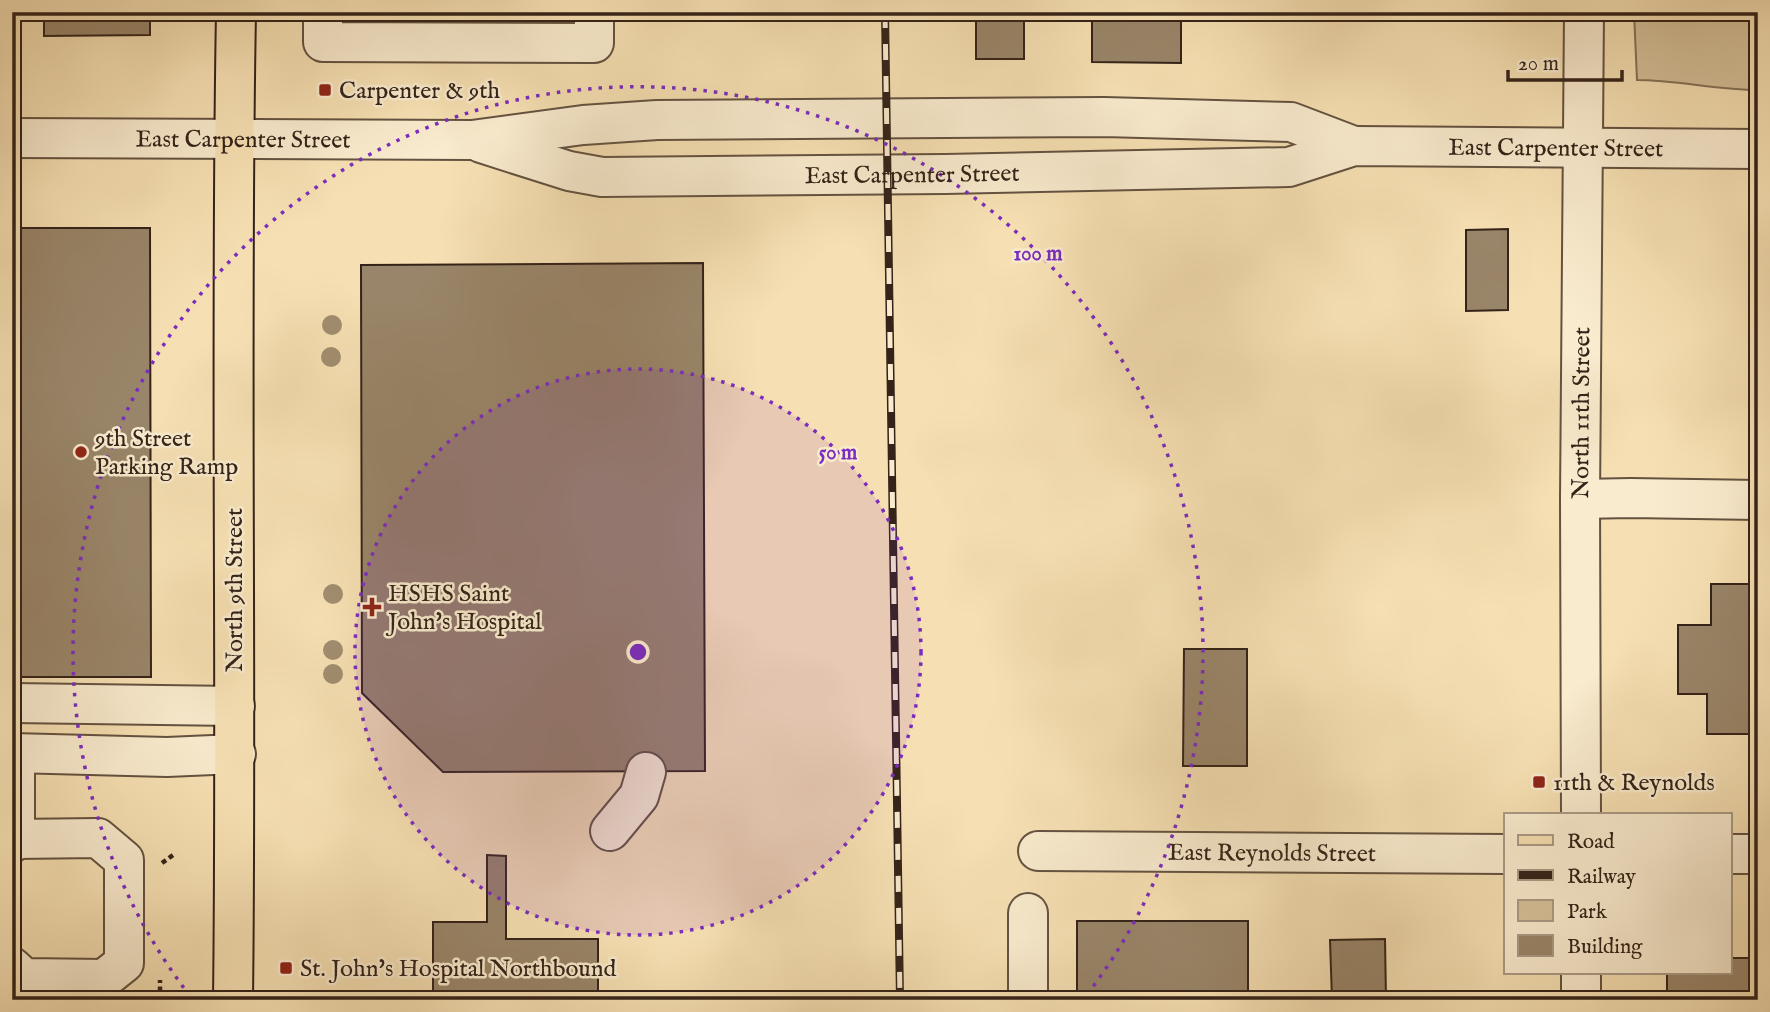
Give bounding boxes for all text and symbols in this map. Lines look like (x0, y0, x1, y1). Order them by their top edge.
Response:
scale bar (1508, 38, 1621, 82)
text: 20 m (1518, 51, 1559, 78)
place label: Carpenter & 9th (339, 76, 500, 107)
marker: Carpenter & 9th (317, 82, 333, 98)
street label: East Carpenter Street (135, 125, 351, 156)
street label: East Carpenter Street (1448, 133, 1663, 165)
street label: East Carpenter Street (804, 158, 1020, 192)
text: 100 m (1013, 241, 1063, 268)
street label: North 11th Street (1566, 327, 1598, 499)
place label: 9th Street Parking Ramp (94, 424, 238, 483)
text: 50 m (819, 440, 858, 467)
marker: 9th Street Parking Ramp (73, 444, 89, 460)
street label: North 9th Street (220, 508, 251, 672)
place label: HSHS Saint John's Hospital (385, 579, 542, 638)
marker: HSHS Saint John's Hospital (362, 597, 382, 617)
centre of rings (626, 640, 650, 664)
place label: 11th & Reynolds (1553, 768, 1715, 799)
marker: 11th & Reynolds (1531, 774, 1547, 790)
legend (1504, 813, 1732, 974)
text: Road (1567, 829, 1615, 856)
street label: East Reynolds Street (1168, 838, 1376, 870)
text: Railway (1567, 864, 1637, 891)
text: Park (1567, 899, 1608, 926)
text: Building (1567, 934, 1643, 961)
place label: St. John's Hospital Northbound (300, 954, 617, 985)
marker: St. John's Hospital Northbound (278, 960, 294, 976)

